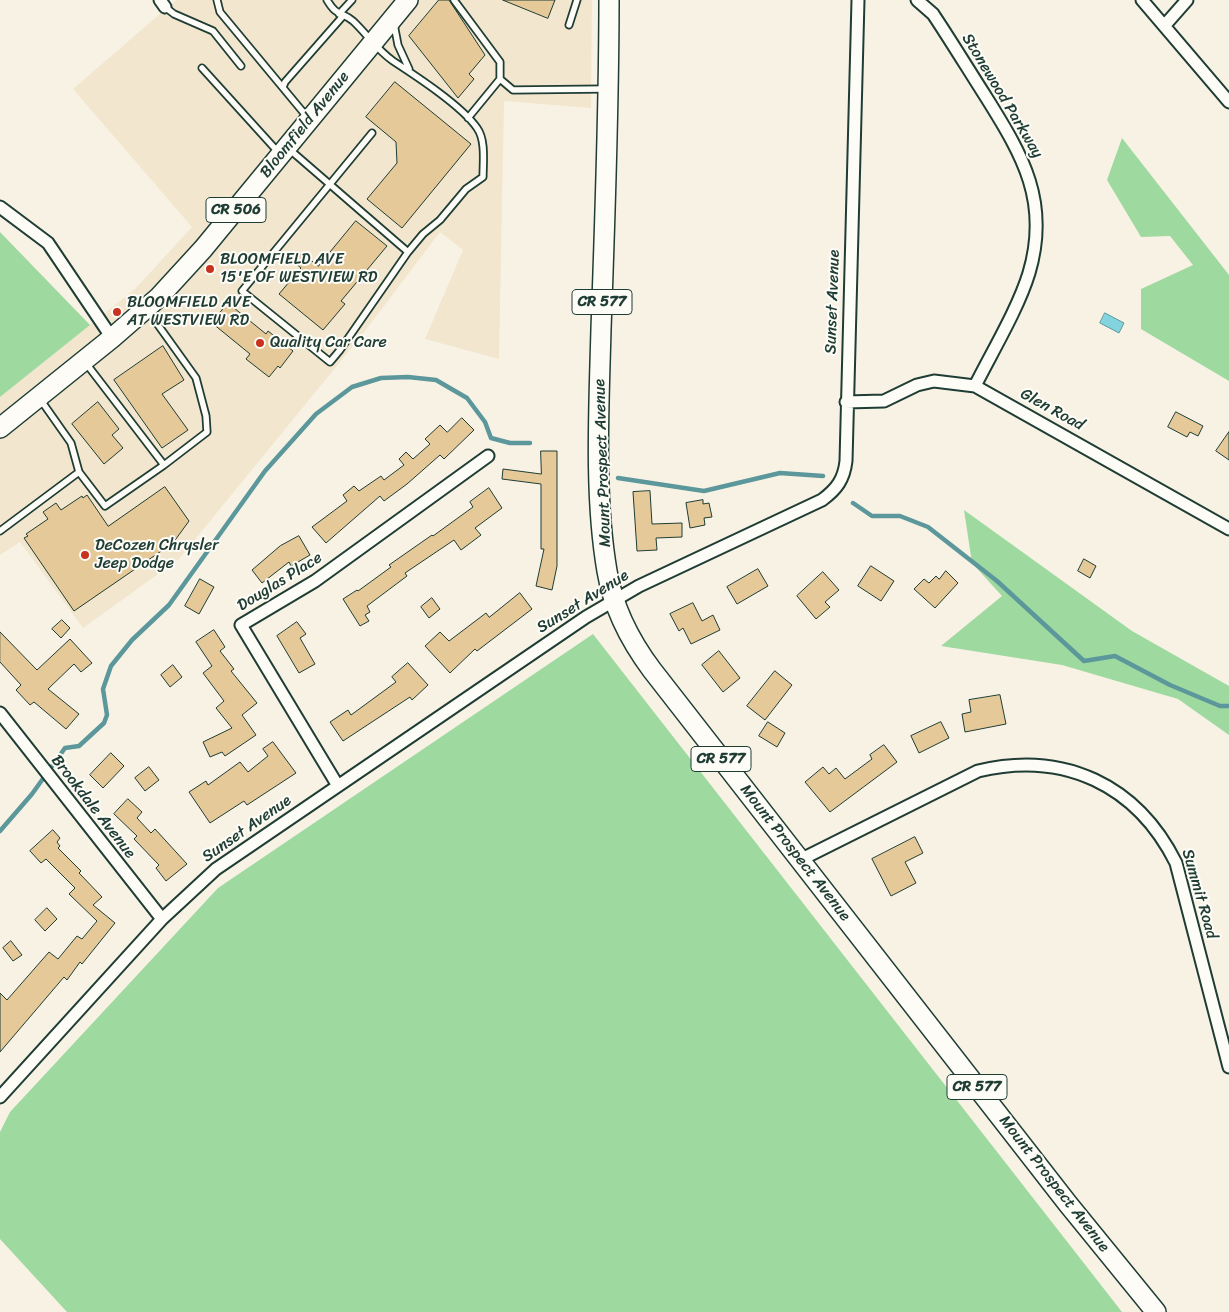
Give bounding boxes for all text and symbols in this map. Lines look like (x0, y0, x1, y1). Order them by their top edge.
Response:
street label: Stonewood Parkway (957, 30, 1047, 162)
street label: Bloomfield Avenue (256, 68, 354, 182)
road number: CR 506 (206, 198, 266, 222)
street label: Sunset Avenue (822, 249, 844, 355)
place label: BLOOMFIELD AVE 15'E OF WESTVIEW RD (220, 250, 377, 288)
marker: BLOOMFIELD AVE 15'E OF WESTVIEW RD (204, 263, 216, 275)
road number: CR 577 (572, 290, 632, 314)
place label: BLOOMFIELD AVE AT WESTVIEW RD (127, 293, 251, 331)
marker: BLOOMFIELD AVE AT WESTVIEW RD (111, 306, 123, 318)
place label: Quality Car Care (270, 333, 387, 353)
marker: Quality Car Care (254, 337, 266, 349)
street label: Mount Prospect Avenue (590, 379, 616, 547)
street label: Glen Road (1017, 385, 1087, 435)
place label: DeCozen Chrysler Jeep Dodge (95, 536, 219, 574)
street label: Douglas Place (234, 548, 326, 616)
marker: DeCozen Chrysler Jeep Dodge (79, 549, 91, 561)
street label: Sunset Avenue (534, 566, 632, 638)
road number: CR 577 (691, 746, 751, 772)
street label: Brookdale Avenue (47, 751, 139, 863)
street label: Mount Prospect Avenue (736, 781, 854, 925)
street label: Sunset Avenue (199, 791, 295, 867)
street label: Summit Road (1177, 847, 1221, 941)
road number: CR 577 (947, 1074, 1007, 1100)
street label: Mount Prospect Avenue (995, 1112, 1113, 1256)

